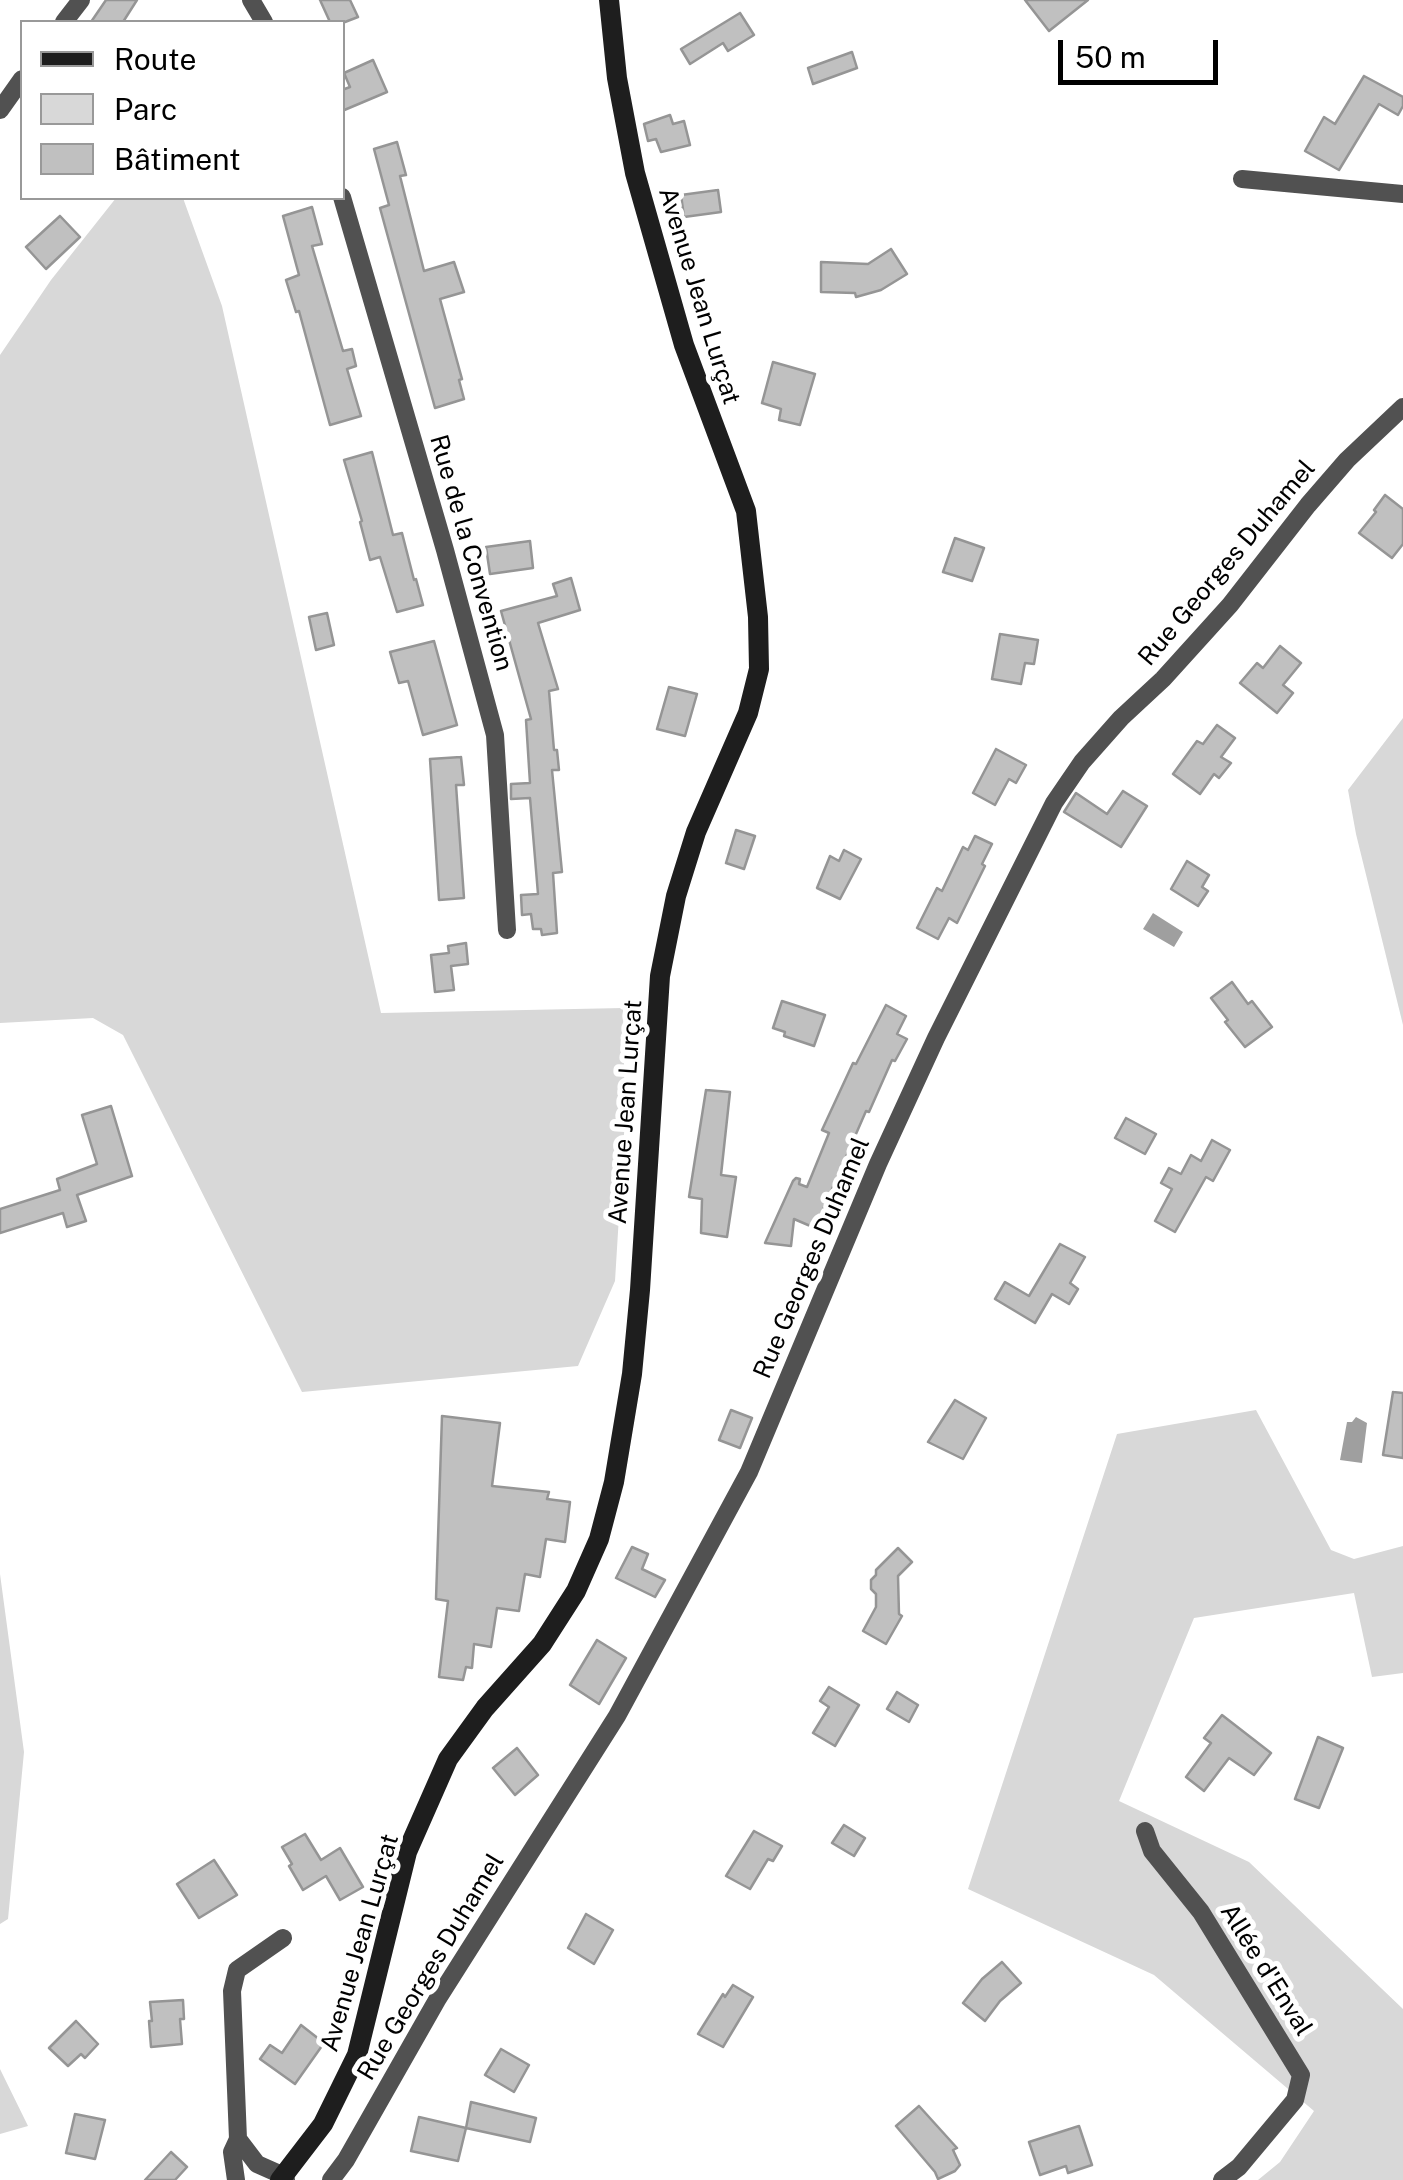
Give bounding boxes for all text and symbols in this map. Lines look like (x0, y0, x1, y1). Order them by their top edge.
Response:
legend (20, 20, 345, 200)
scale bar (1063, 20, 1223, 82)
text: 50 m (1075, 39, 1146, 75)
text: Route (114, 41, 196, 77)
text: Parc (114, 91, 177, 127)
text: Bâtiment (114, 141, 241, 177)
street label: Avenue Jean Lurçat (652, 184, 746, 408)
street label: Rue de la Convention (423, 432, 519, 674)
street label: Rue Georges Duhamel (1132, 454, 1322, 672)
street label: Avenue Jean Lurçat (603, 999, 649, 1225)
street label: Rue Georges Duhamel (748, 1133, 876, 1383)
street label: Avenue Jean Lurçat (315, 1831, 405, 2055)
street label: Rue Georges Duhamel (351, 1848, 511, 2086)
street label: Allée d'Enval (1214, 1898, 1318, 2042)

